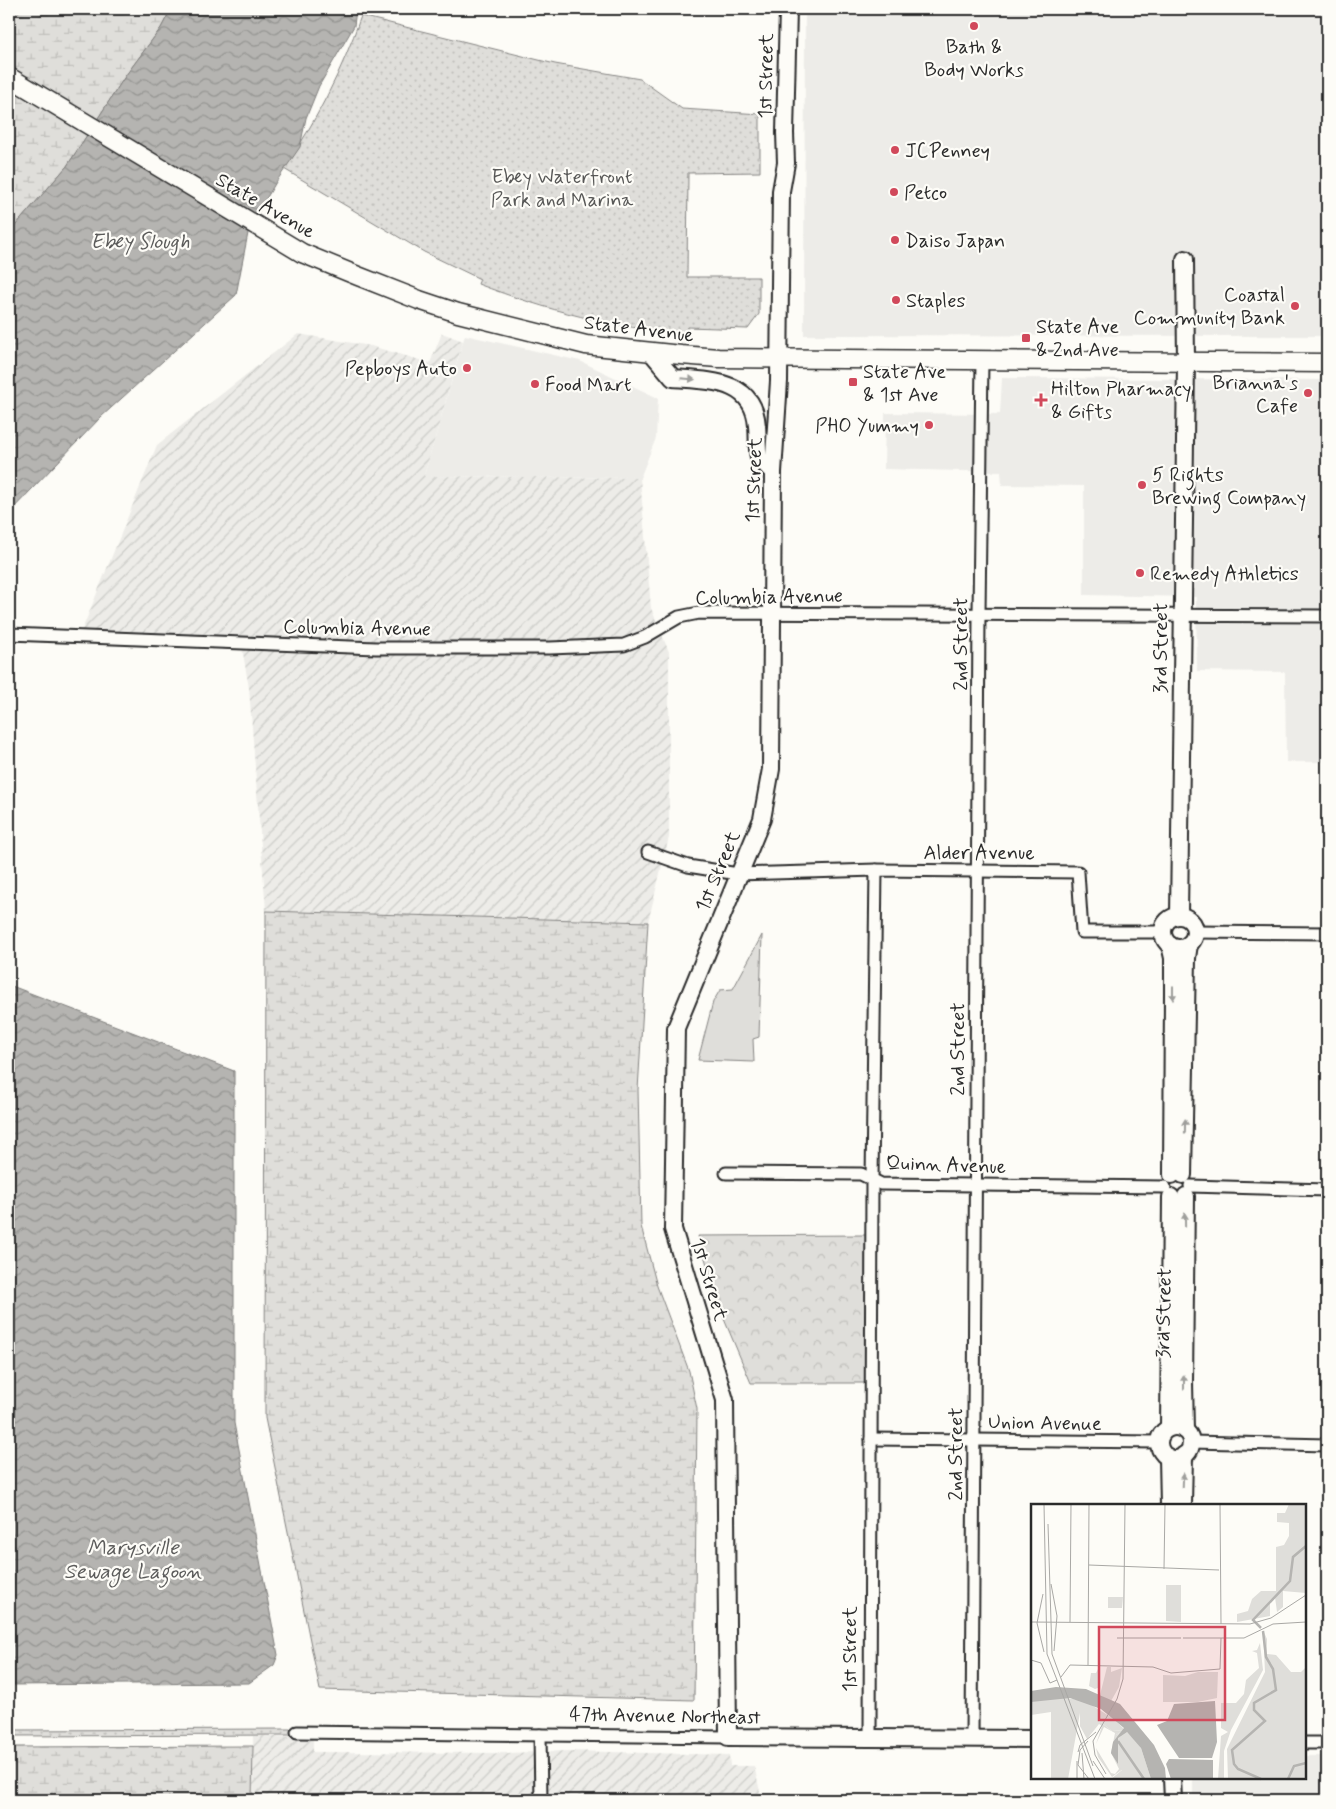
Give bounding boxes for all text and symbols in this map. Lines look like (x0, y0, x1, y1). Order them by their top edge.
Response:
marker: Bath & Body Works (968, 20, 980, 32)
street label: 1st Street (752, 33, 781, 119)
place label: Bath & Body Works (924, 34, 1024, 84)
place label: JCPenney (905, 138, 990, 165)
marker: JCPenney (889, 144, 901, 156)
park label: Ebey Waterfront Park and Marina (491, 164, 634, 214)
street label: State Avenue (211, 167, 320, 246)
place label: Petco (904, 180, 947, 207)
marker: Petco (888, 186, 900, 198)
water label: Ebey Slough (90, 228, 190, 256)
place label: Daiso Japan (905, 228, 1005, 255)
marker: Daiso Japan (889, 234, 901, 246)
place label: Coastal Community Bank (1134, 282, 1285, 332)
place label: Staples (906, 288, 966, 315)
marker: Staples (890, 294, 902, 306)
marker: Coastal Community Bank (1289, 300, 1301, 312)
street label: State Avenue (582, 309, 695, 350)
place label: State Ave & 2nd Ave (1036, 314, 1119, 364)
marker: State Ave & 2nd Ave (1020, 332, 1032, 344)
place label: Pepboys Auto (345, 356, 457, 383)
place label: State Ave & 1st Ave (863, 359, 946, 409)
marker: Pepboys Auto (461, 362, 473, 374)
place label: Brianna's Cafe (1213, 370, 1298, 420)
place label: Food Mart (545, 372, 631, 399)
one-way arrow (680, 375, 696, 383)
marker: State Ave & 1st Ave (847, 376, 859, 388)
place label: Hilton Pharmacy & Gifts (1051, 376, 1192, 426)
marker: Food Mart (529, 378, 541, 390)
marker: Brianna's Cafe (1302, 387, 1314, 399)
marker: Hilton Pharmacy & Gifts (1035, 394, 1047, 406)
place label: PHO Yummy (815, 413, 919, 440)
marker: PHO Yummy (923, 419, 935, 431)
street label: 1st Street (740, 437, 769, 523)
place label: 5 Rights Brewing Company (1152, 462, 1306, 514)
marker: 5 Rights Brewing Company (1136, 479, 1148, 491)
place label: Remedy Athletics (1150, 561, 1299, 588)
marker: Remedy Athletics (1134, 567, 1146, 579)
street label: Columbia Avenue (695, 583, 843, 612)
street label: 2nd Street (948, 597, 975, 691)
street label: 3rd Street (1148, 603, 1175, 693)
street label: Columbia Avenue (283, 614, 431, 643)
street label: 1st Street (689, 827, 748, 916)
street label: Alder Avenue (923, 840, 1035, 867)
one-way arrow (1169, 986, 1177, 1002)
street label: 2nd Street (945, 1002, 972, 1096)
one-way arrow (1181, 1118, 1189, 1134)
street label: Quinn Avenue (885, 1150, 1006, 1181)
one-way arrow (1181, 1211, 1189, 1227)
street label: 1st Street (683, 1235, 734, 1324)
street label: 3rd Street (1150, 1267, 1179, 1359)
one-way arrow (1180, 1374, 1188, 1390)
street label: 2nd Street (943, 1407, 970, 1501)
street label: Union Avenue (988, 1409, 1102, 1438)
one-way arrow (1179, 1472, 1187, 1488)
inset map (1031, 1504, 1306, 1779)
water label: Marysville Sewage Lagoon (64, 1534, 203, 1588)
street label: 1st Street (837, 1606, 864, 1692)
street label: 47th Avenue Northeast (569, 1701, 761, 1732)

